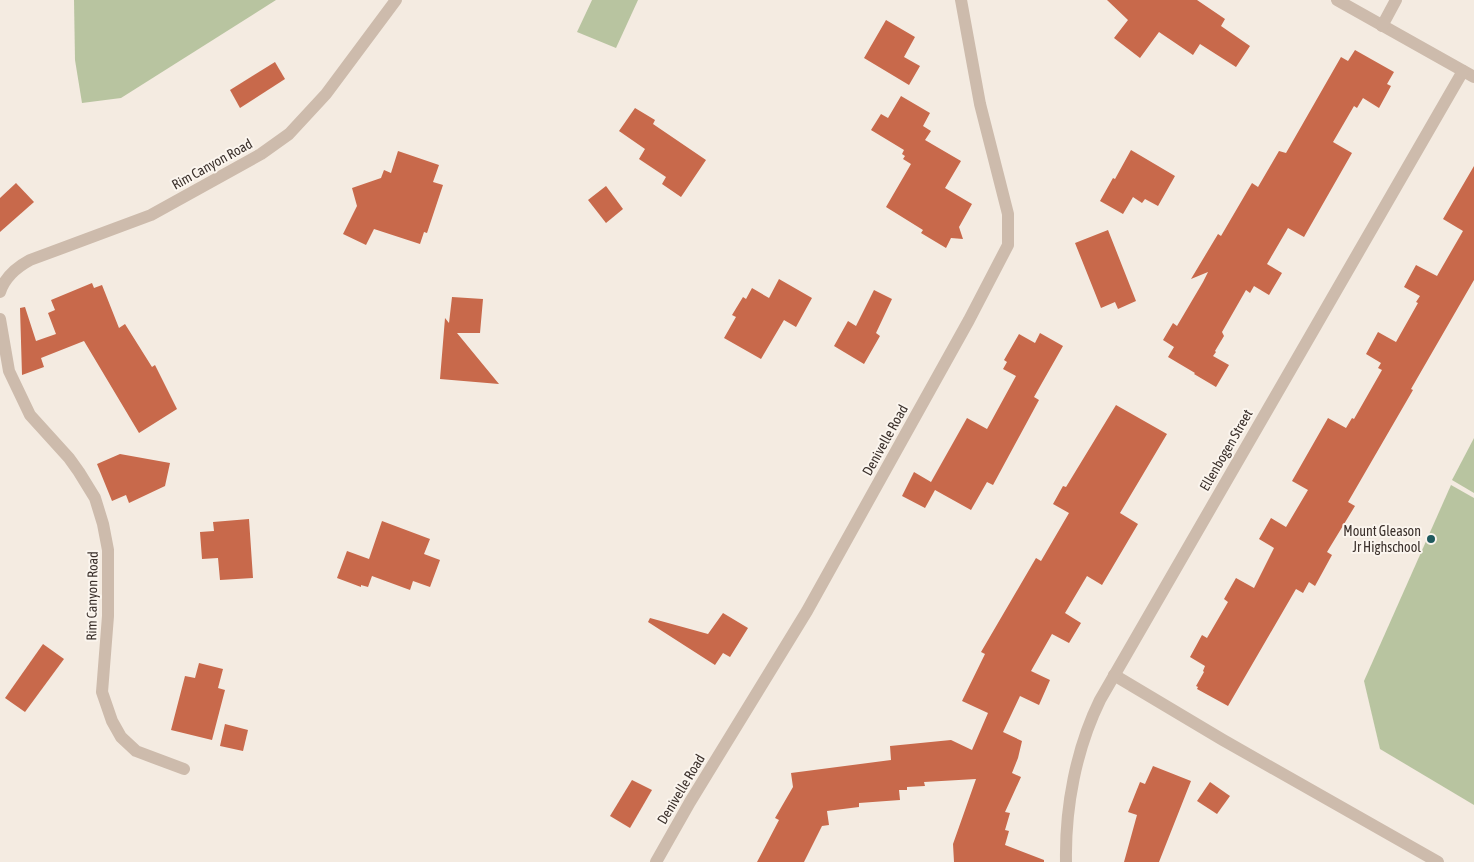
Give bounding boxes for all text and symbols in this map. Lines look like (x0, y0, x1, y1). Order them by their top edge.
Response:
street label: Rim Canyon Road (169, 135, 255, 193)
street label: Denivelle Road (859, 402, 911, 478)
street label: Ellenbogen Street (1196, 407, 1256, 493)
place label: Mount Gleason Jr Highschool (1343, 523, 1421, 555)
marker: Mount Gleason Jr Highschool (1425, 533, 1437, 545)
street label: Rim Canyon Road (83, 551, 101, 641)
street label: Denivelle Road (654, 751, 708, 827)

